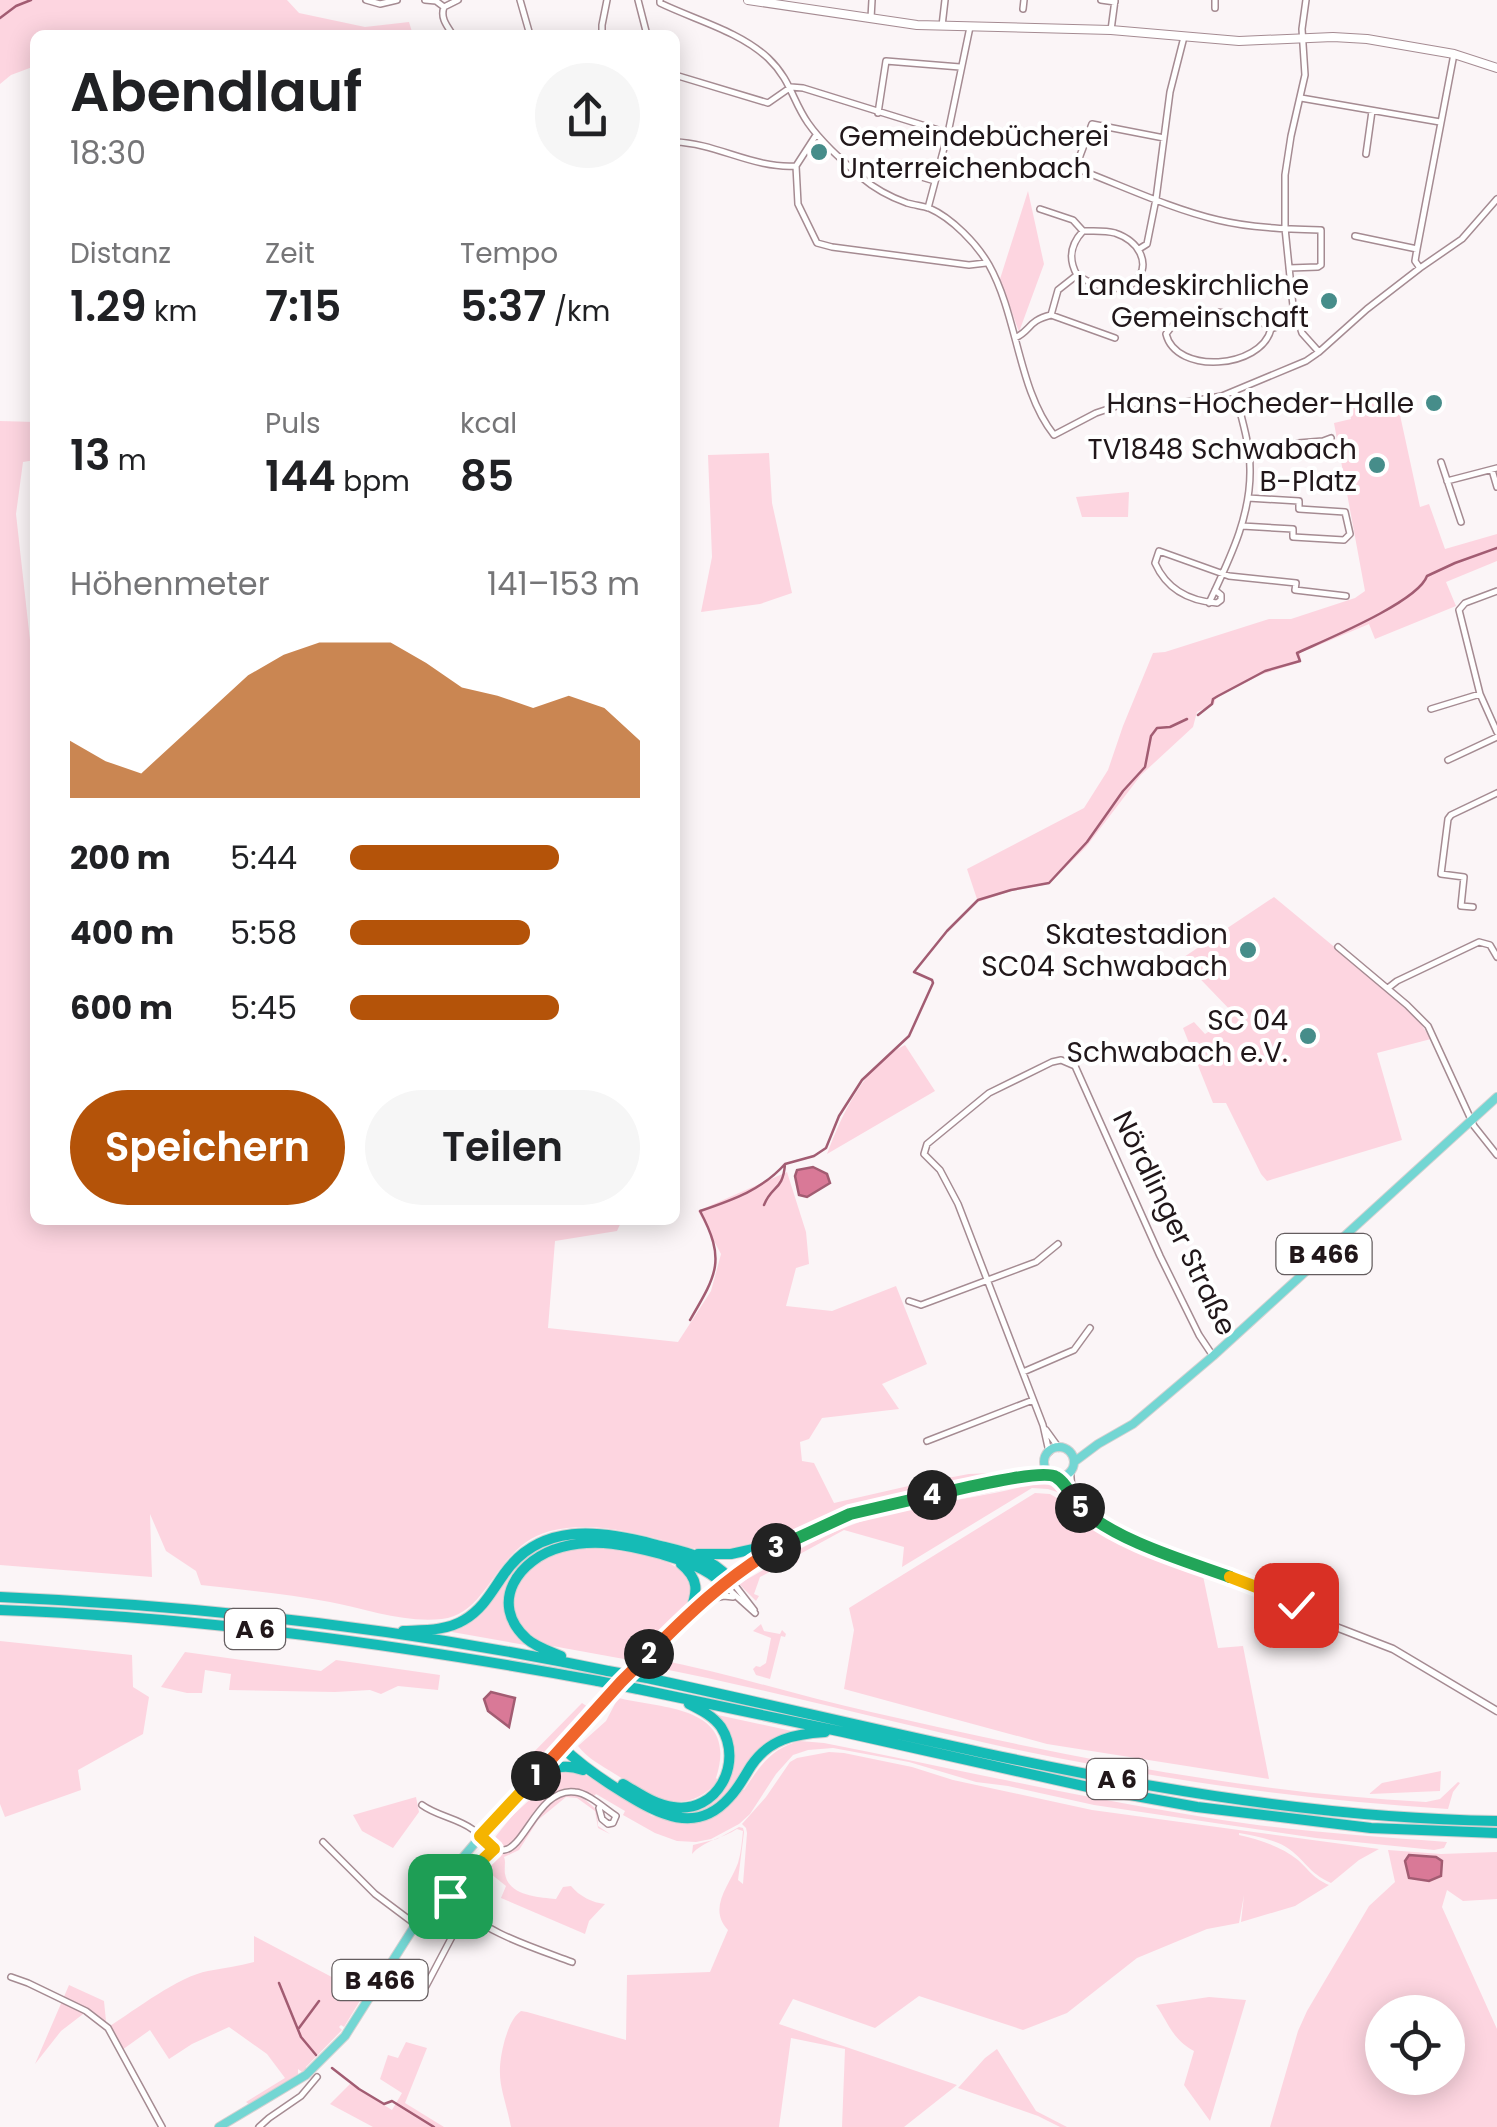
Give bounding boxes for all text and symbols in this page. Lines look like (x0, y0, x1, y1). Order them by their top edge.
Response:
text: Abendlauf (70, 53, 362, 130)
button: share (535, 63, 640, 168)
place label: Gemeindebücherei Unterreichenbach (839, 117, 1109, 188)
text: 18:30 (70, 130, 146, 175)
marker: Gemeindebücherei Unterreichenbach (808, 141, 830, 163)
text: Distanz (70, 234, 171, 273)
text: Zeit (265, 234, 315, 273)
text: Tempo (460, 234, 558, 273)
place label: Landeskirchliche Gemeinschaft (1076, 266, 1309, 337)
text: 1.29 (70, 277, 147, 336)
text: 7:15 (265, 277, 341, 336)
text: 5:37 (460, 277, 546, 336)
marker: Landeskirchliche Gemeinschaft (1318, 290, 1340, 312)
text: km (147, 292, 197, 331)
text: /km (546, 292, 610, 331)
place label: Hans-Hocheder-Halle (1107, 384, 1414, 423)
marker: Hans-Hocheder-Halle (1423, 392, 1445, 414)
text: Puls (265, 404, 321, 443)
text: kcal (460, 404, 517, 443)
text: 13 (70, 426, 110, 485)
place label: TV1848 Schwabach B-Platz (1088, 430, 1357, 501)
text: m (110, 441, 147, 480)
text: 144 (265, 447, 336, 506)
text: 85 (460, 447, 514, 506)
marker: TV1848 Schwabach B-Platz (1366, 454, 1388, 476)
text: bpm (336, 462, 410, 501)
text: Höhenmeter (70, 561, 270, 606)
text: 141–153 m (487, 561, 640, 606)
text: 200 m (70, 835, 171, 880)
text: 5:44 (230, 835, 297, 880)
text: 400 m (70, 910, 174, 955)
text: 5:58 (230, 910, 297, 955)
place label: Skatestadion SC04 Schwabach (981, 915, 1228, 986)
marker: Skatestadion SC04 Schwabach (1237, 939, 1259, 961)
text: 600 m (70, 985, 173, 1030)
text: 5:45 (230, 985, 297, 1030)
place label: SC 04 Schwabach e.V. (1066, 1001, 1288, 1072)
marker: SC 04 Schwabach e.V. (1297, 1025, 1319, 1047)
button: Speichern (70, 1090, 345, 1205)
button: Teilen (365, 1090, 640, 1205)
street label: Nördlinger Straße (1103, 1104, 1246, 1342)
road number: B 466 (1276, 1234, 1372, 1274)
pin: 4 (907, 1470, 957, 1520)
text: 4 (923, 1475, 941, 1514)
pin: 5 (1055, 1483, 1105, 1533)
text: 5 (1071, 1488, 1089, 1527)
pin: 3 (751, 1523, 801, 1573)
text: 3 (768, 1528, 784, 1567)
pin (1254, 1563, 1339, 1648)
icon: check (1269, 1578, 1324, 1633)
road number: A 6 (225, 1609, 285, 1649)
pin: 2 (624, 1629, 674, 1679)
text: 2 (641, 1634, 657, 1673)
pin: 1 (511, 1751, 561, 1801)
text: 1 (531, 1756, 541, 1795)
road number: A 6 (1087, 1759, 1147, 1799)
pin (408, 1854, 493, 1939)
icon: arrive (423, 1869, 478, 1924)
road number: B 466 (332, 1960, 428, 2000)
map controls (1365, 1995, 1465, 2095)
button: locate (1365, 1995, 1465, 2095)

